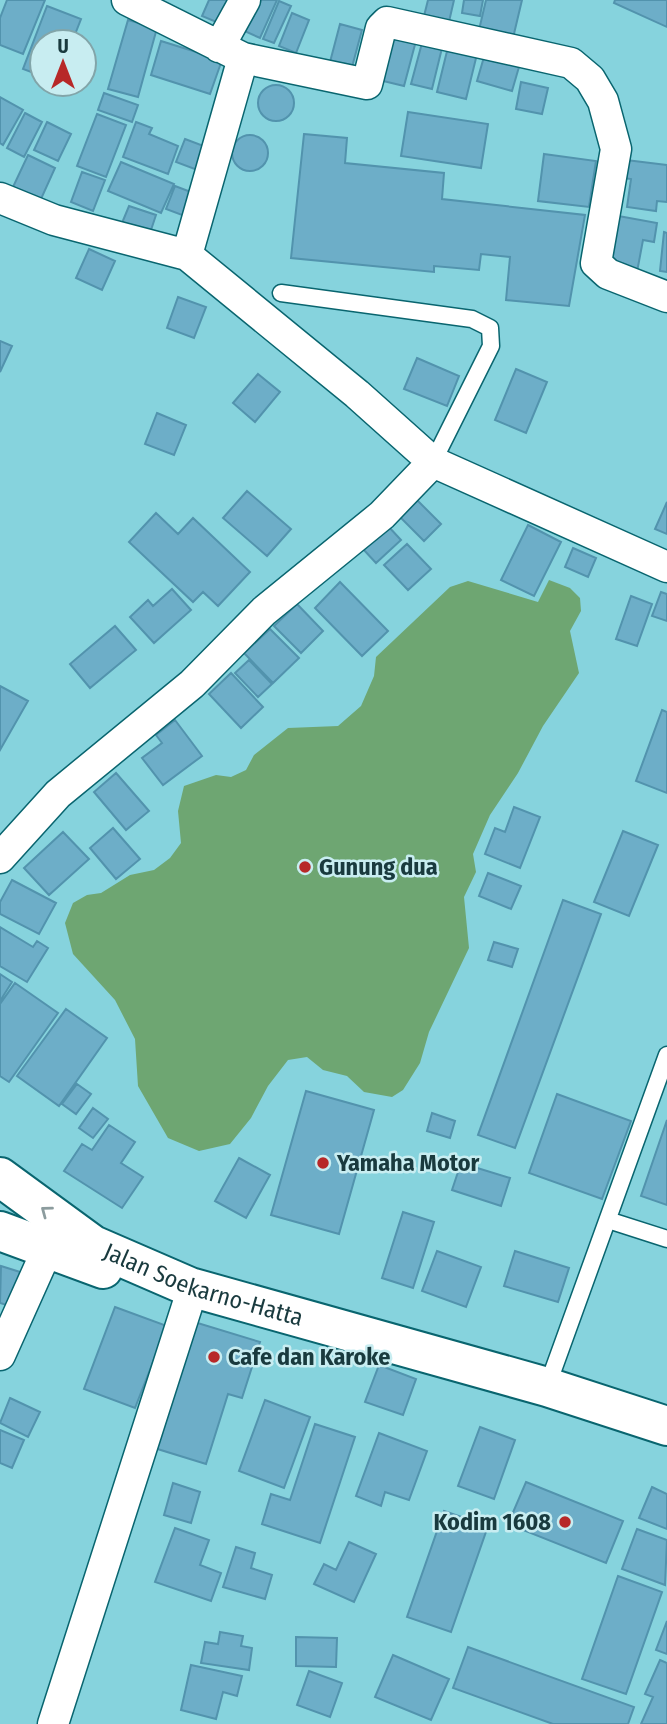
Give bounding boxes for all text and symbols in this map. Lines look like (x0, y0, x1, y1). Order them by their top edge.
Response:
north arrow (28, 28, 98, 98)
text: U (57, 35, 69, 58)
place label: Gunung dua (319, 853, 438, 881)
marker: Gunung dua (297, 859, 313, 875)
place label: Yamaha Motor (336, 1149, 480, 1177)
marker: Yamaha Motor (315, 1155, 331, 1171)
one-way arrow (41, 1207, 54, 1219)
street label: Jalan Soekarno-Hatta (99, 1237, 306, 1332)
place label: Cafe dan Karoke (228, 1343, 390, 1371)
marker: Cafe dan Karoke (206, 1349, 222, 1365)
place label: Kodim 1608 (434, 1508, 551, 1536)
marker: Kodim 1608 (557, 1514, 573, 1530)

